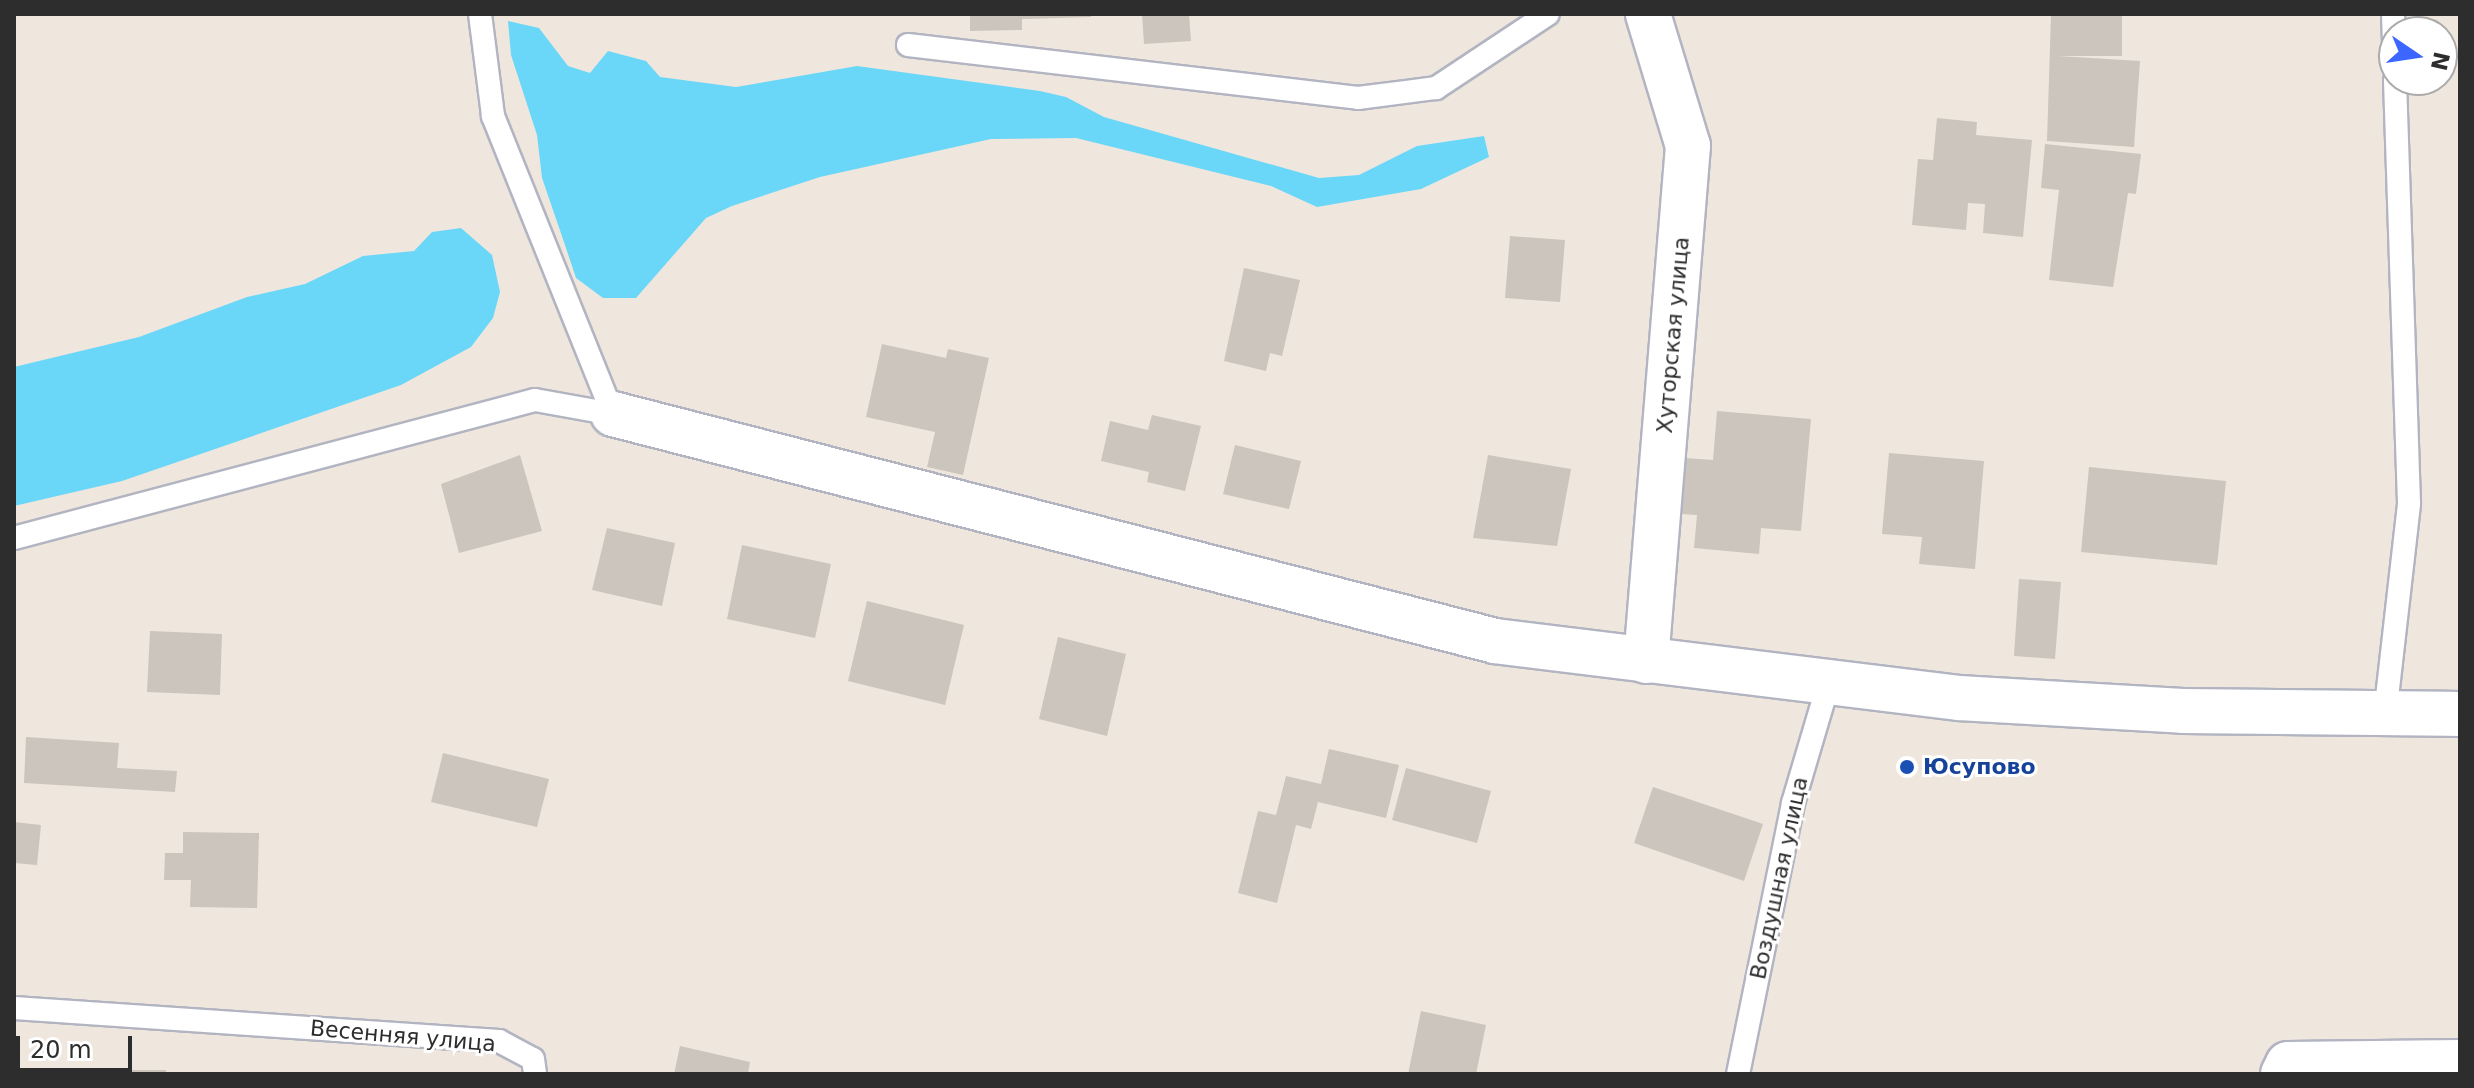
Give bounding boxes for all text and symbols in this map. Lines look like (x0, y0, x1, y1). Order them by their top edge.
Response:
north arrow (2378, 16, 2458, 96)
text: N (2426, 49, 2454, 73)
street label: Хуторская улица (1651, 236, 1695, 434)
place label: Юсупово (1923, 754, 2036, 780)
marker: Юсупово (1898, 758, 1916, 776)
street label: Воздушная улица (1745, 774, 1813, 982)
street label: Весенняя улица (309, 1015, 497, 1057)
scale bar (20, 1020, 136, 1070)
text: 20 m (30, 1036, 92, 1064)

